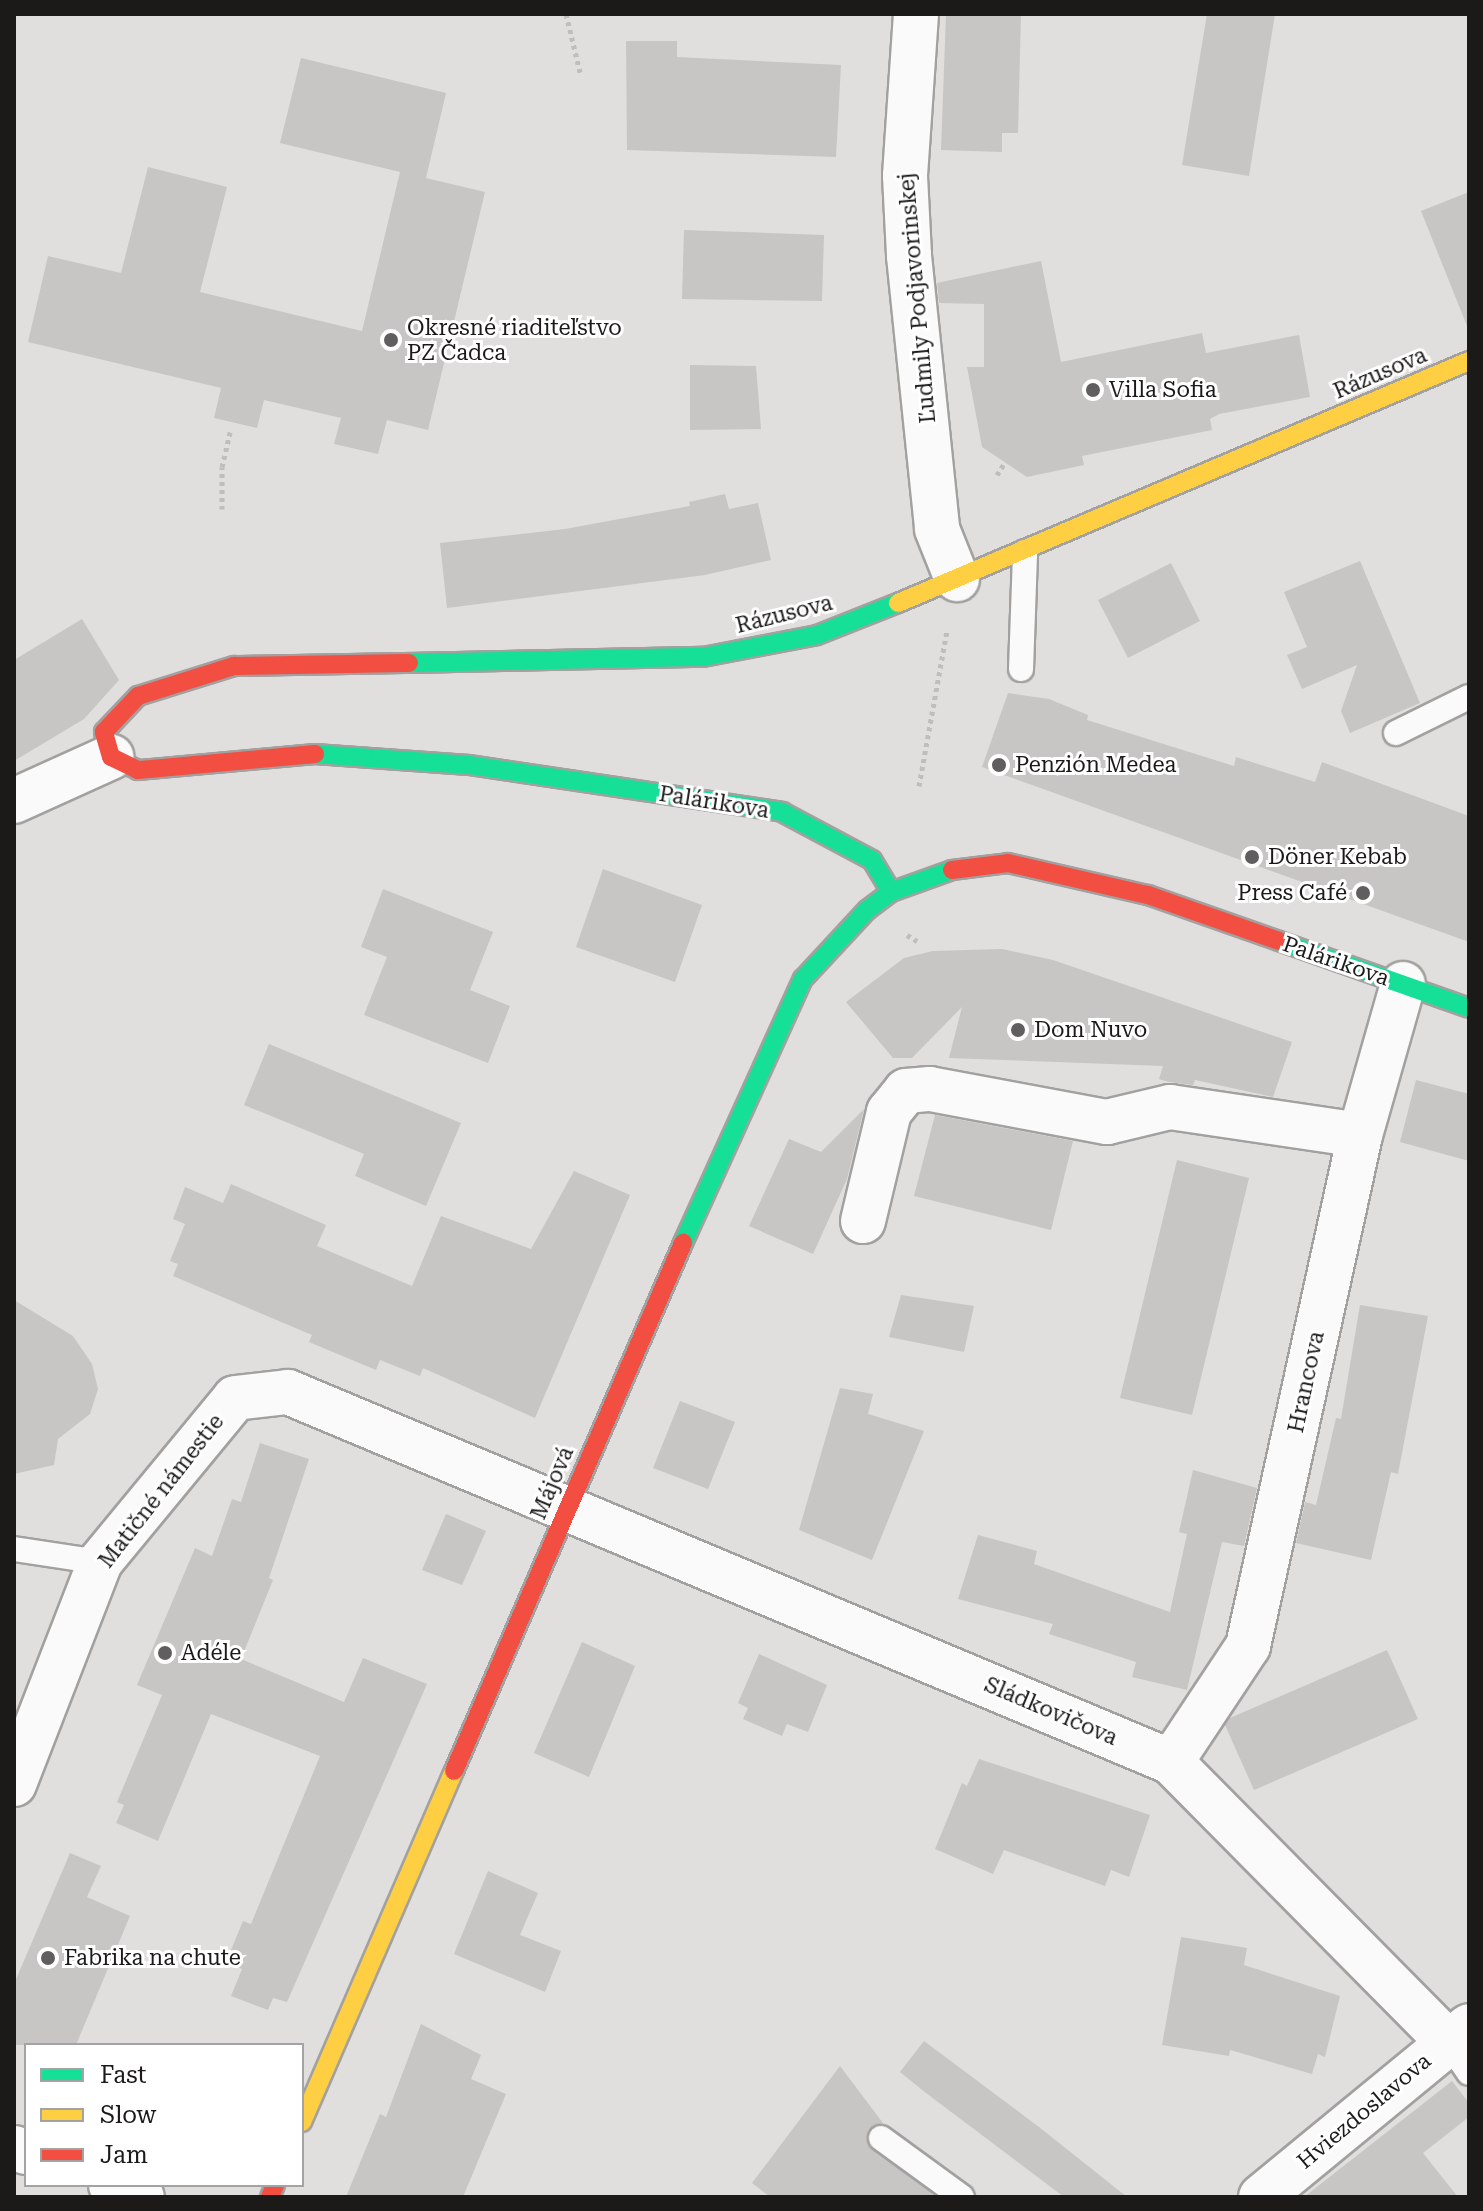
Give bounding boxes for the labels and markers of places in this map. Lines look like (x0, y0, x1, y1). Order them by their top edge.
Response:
place label: Okresné riaditeľstvo PZ Čadca (407, 314, 622, 366)
marker: Okresné riaditeľstvo PZ Čadca (382, 331, 400, 349)
place label: Villa Sofia (1109, 377, 1217, 403)
marker: Villa Sofia (1084, 381, 1102, 399)
place label: Penzión Medea (1015, 752, 1176, 778)
marker: Penzión Medea (990, 756, 1008, 774)
place label: Döner Kebab (1268, 844, 1407, 870)
marker: Döner Kebab (1243, 848, 1261, 866)
place label: Press Café (1237, 880, 1347, 906)
marker: Press Café (1354, 884, 1372, 902)
place label: Dom Nuvo (1034, 1017, 1147, 1043)
marker: Dom Nuvo (1009, 1021, 1027, 1039)
place label: Adéle (181, 1640, 241, 1666)
marker: Adéle (156, 1644, 174, 1662)
place label: Fabrika na chute (64, 1945, 241, 1971)
marker: Fabrika na chute (39, 1949, 57, 1967)

